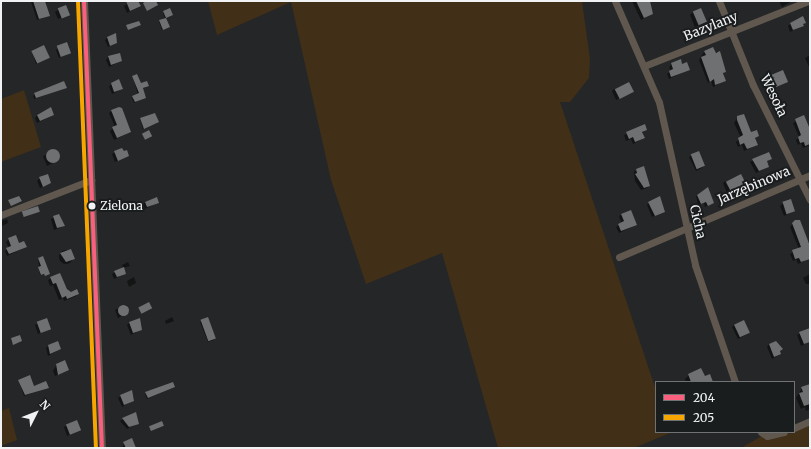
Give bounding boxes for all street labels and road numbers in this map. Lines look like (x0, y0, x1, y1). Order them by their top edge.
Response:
street label: Bazylany (682, 9, 740, 45)
street label: Wesoła (756, 72, 790, 120)
street label: Jarzębinowa (715, 164, 793, 208)
street label: Cicha (686, 203, 708, 241)

